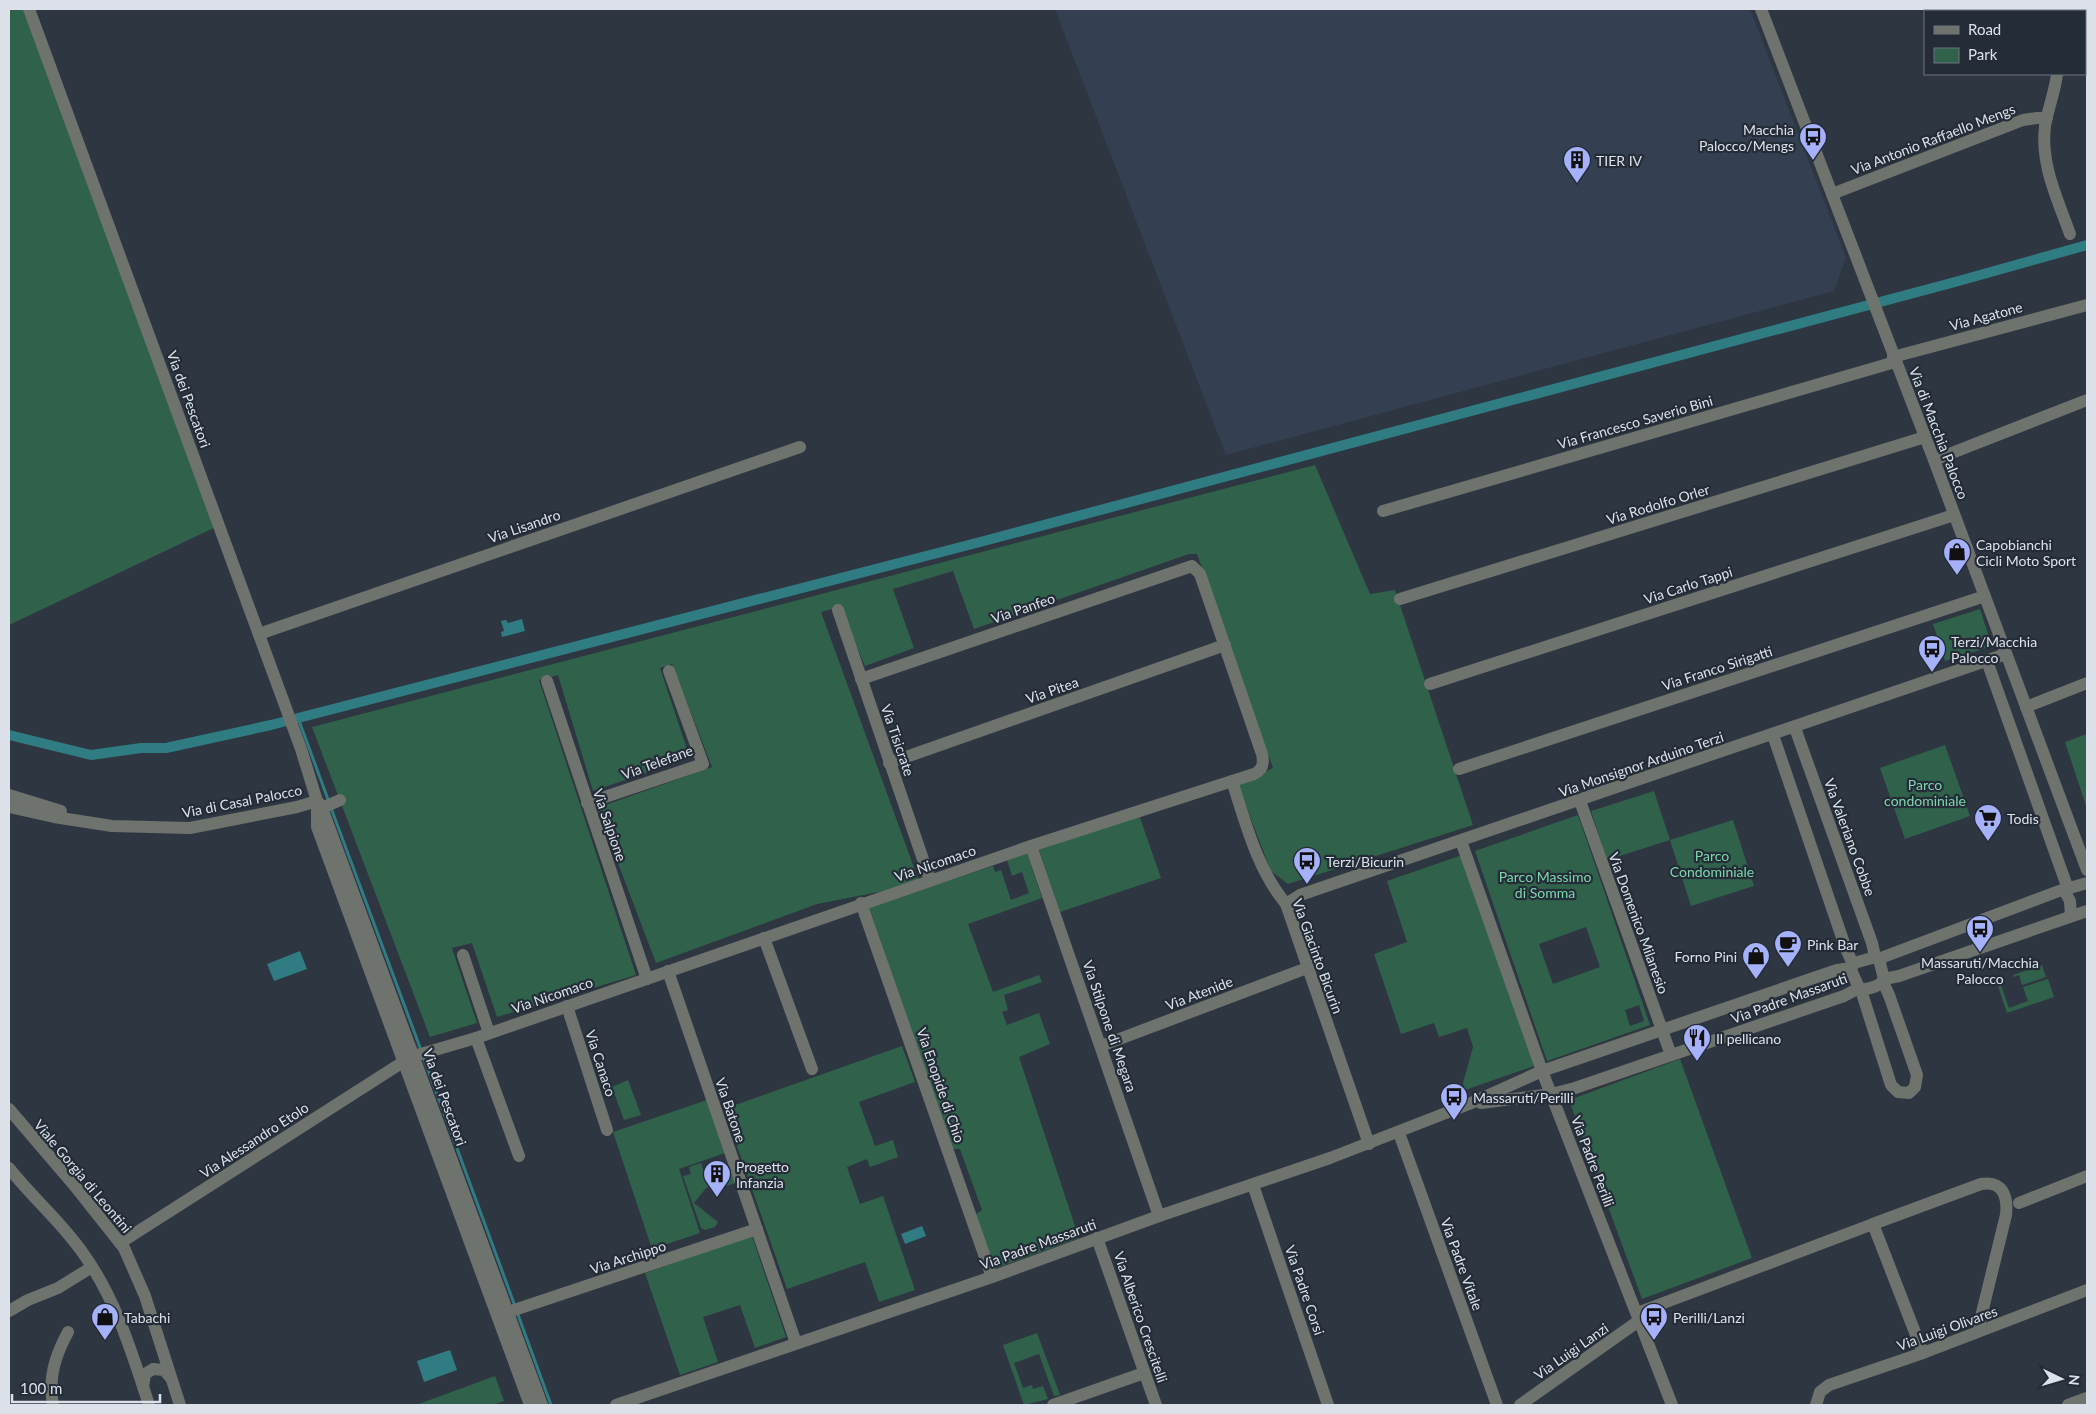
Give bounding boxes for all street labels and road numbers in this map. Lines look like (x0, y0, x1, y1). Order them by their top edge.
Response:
street label: Via Antonio Raffaello Mengs (1849, 100, 2017, 178)
street label: Via Agatone (1948, 298, 2024, 334)
street label: Via dei Pescatori (164, 348, 214, 450)
street label: Via di Macchia Palocco (1906, 364, 1972, 502)
street label: Via Francesco Saverio Bini (1555, 392, 1715, 452)
street label: Via Rodolfo Orler (1604, 480, 1712, 528)
street label: Via Lisandro (486, 506, 562, 546)
street label: Via Carlo Tappi (1642, 563, 1734, 607)
street label: Via Panfeo (989, 589, 1057, 627)
street label: Via Franco Sirigatti (1660, 642, 1774, 694)
street label: Via Pitea (1023, 673, 1081, 707)
street label: Via Tisicrate (878, 702, 918, 778)
street label: Via Monsignor Arduino Terzi (1556, 728, 1726, 800)
street label: Via Telefane (619, 741, 695, 783)
street label: Via Valeriano Cobbe (1821, 776, 1879, 898)
street label: Via di Casal Palocco (181, 781, 303, 821)
street label: Via Salpione (590, 787, 630, 863)
street label: Via Nicomaco (892, 841, 978, 885)
street label: Via Domenico Milanesio (1606, 850, 1673, 996)
street label: Via Giacinto Bicurin (1289, 896, 1347, 1016)
street label: Via Stilpone di Megara (1079, 958, 1141, 1094)
street label: Via Padre Massaruti (1729, 969, 1849, 1027)
street label: Via Atenide (1163, 972, 1235, 1014)
street label: Via Nicomaco (509, 973, 595, 1017)
street label: Via Enopide di Chio (913, 1025, 969, 1145)
street label: Via Canaco (582, 1028, 620, 1098)
street label: Via dei Pescatori (420, 1046, 470, 1148)
street label: Via Batone (712, 1075, 750, 1145)
street label: Via Alessandro Etolo (197, 1099, 312, 1181)
street label: Via Padre Perilli (1568, 1113, 1618, 1209)
street label: Viale Gorgia di Leontini (31, 1116, 135, 1236)
street label: Via Padre Massaruti (978, 1215, 1098, 1273)
street label: Via Padre Vitale (1437, 1215, 1487, 1313)
street label: Via Archippo (588, 1237, 668, 1277)
street label: Via Padre Corsi (1282, 1243, 1328, 1337)
street label: Via Alberico Crescitelli (1111, 1249, 1171, 1385)
street label: Via Luigi Olivares (1894, 1302, 2000, 1354)
street label: Via Luigi Lanzi (1530, 1319, 1612, 1383)

